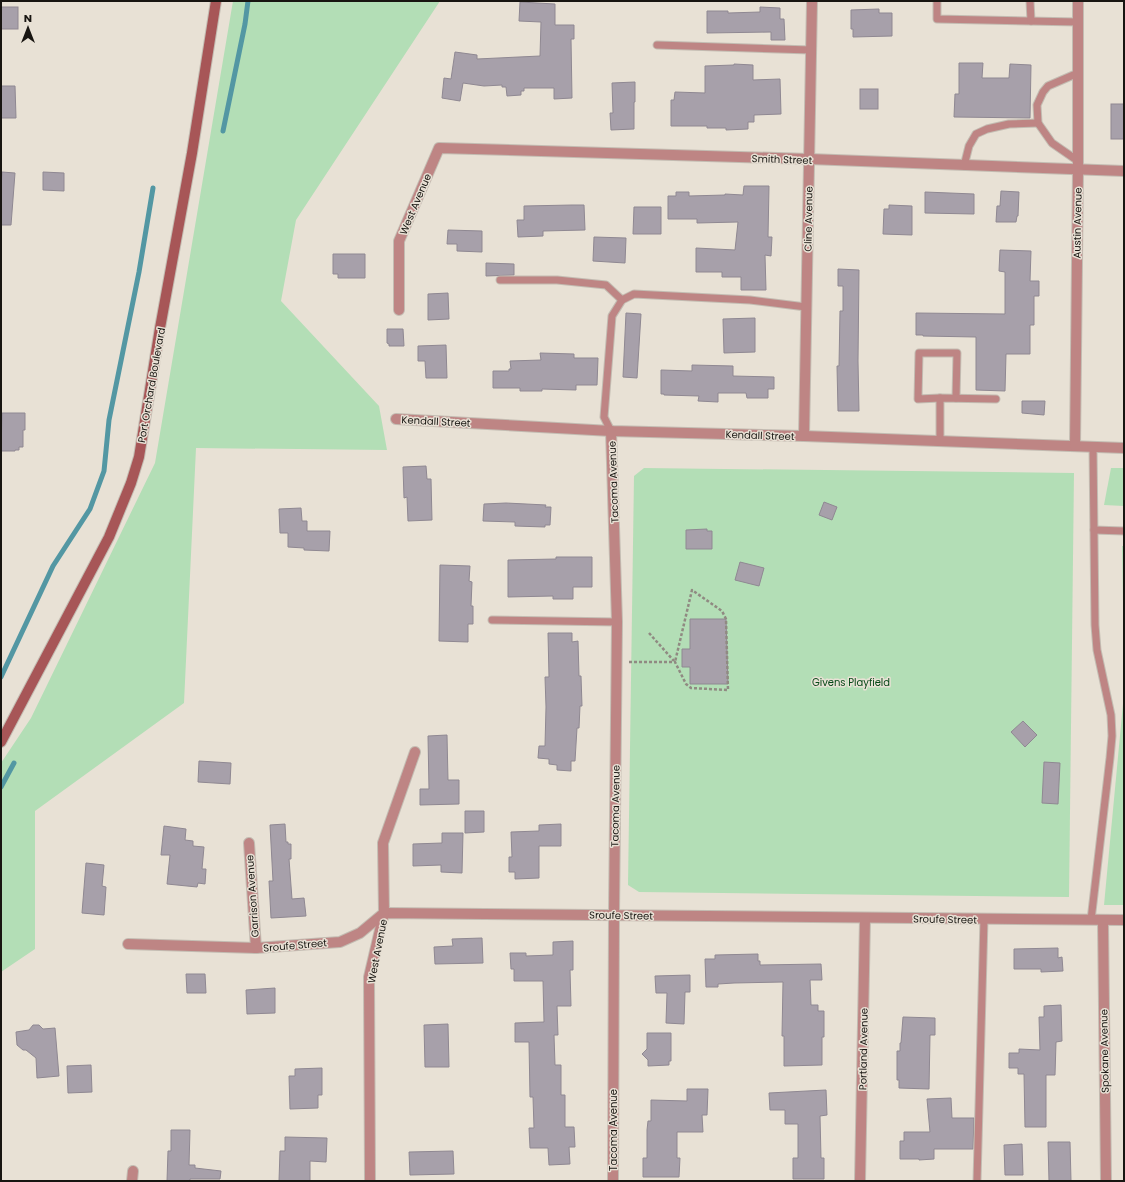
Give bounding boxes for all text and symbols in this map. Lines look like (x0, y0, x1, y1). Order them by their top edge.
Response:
north arrow (8, 8, 48, 48)
text: N (24, 10, 32, 26)
street label: Smith Street (751, 151, 813, 168)
street label: West Avenue (396, 171, 435, 237)
street label: Cline Avenue (800, 186, 817, 252)
street label: Austin Avenue (1069, 187, 1086, 259)
street label: Port Orchard Boulevard (134, 326, 169, 444)
street label: Kendall Street (401, 412, 471, 431)
street label: Kendall Street (725, 427, 795, 444)
street label: Tacoma Avenue (605, 441, 622, 523)
park label: Givens Playfield (812, 675, 890, 690)
street label: Tacoma Avenue (607, 765, 624, 847)
street label: Garrison Avenue (242, 854, 263, 938)
street label: Sroufe Street (589, 907, 653, 924)
street label: Sroufe Street (913, 911, 977, 928)
street label: West Avenue (364, 918, 391, 984)
street label: Sroufe Street (263, 935, 328, 956)
street label: Portland Avenue (855, 1008, 872, 1090)
street label: Spokane Avenue (1096, 1009, 1113, 1093)
street label: Tacoma Avenue (606, 1089, 621, 1171)

